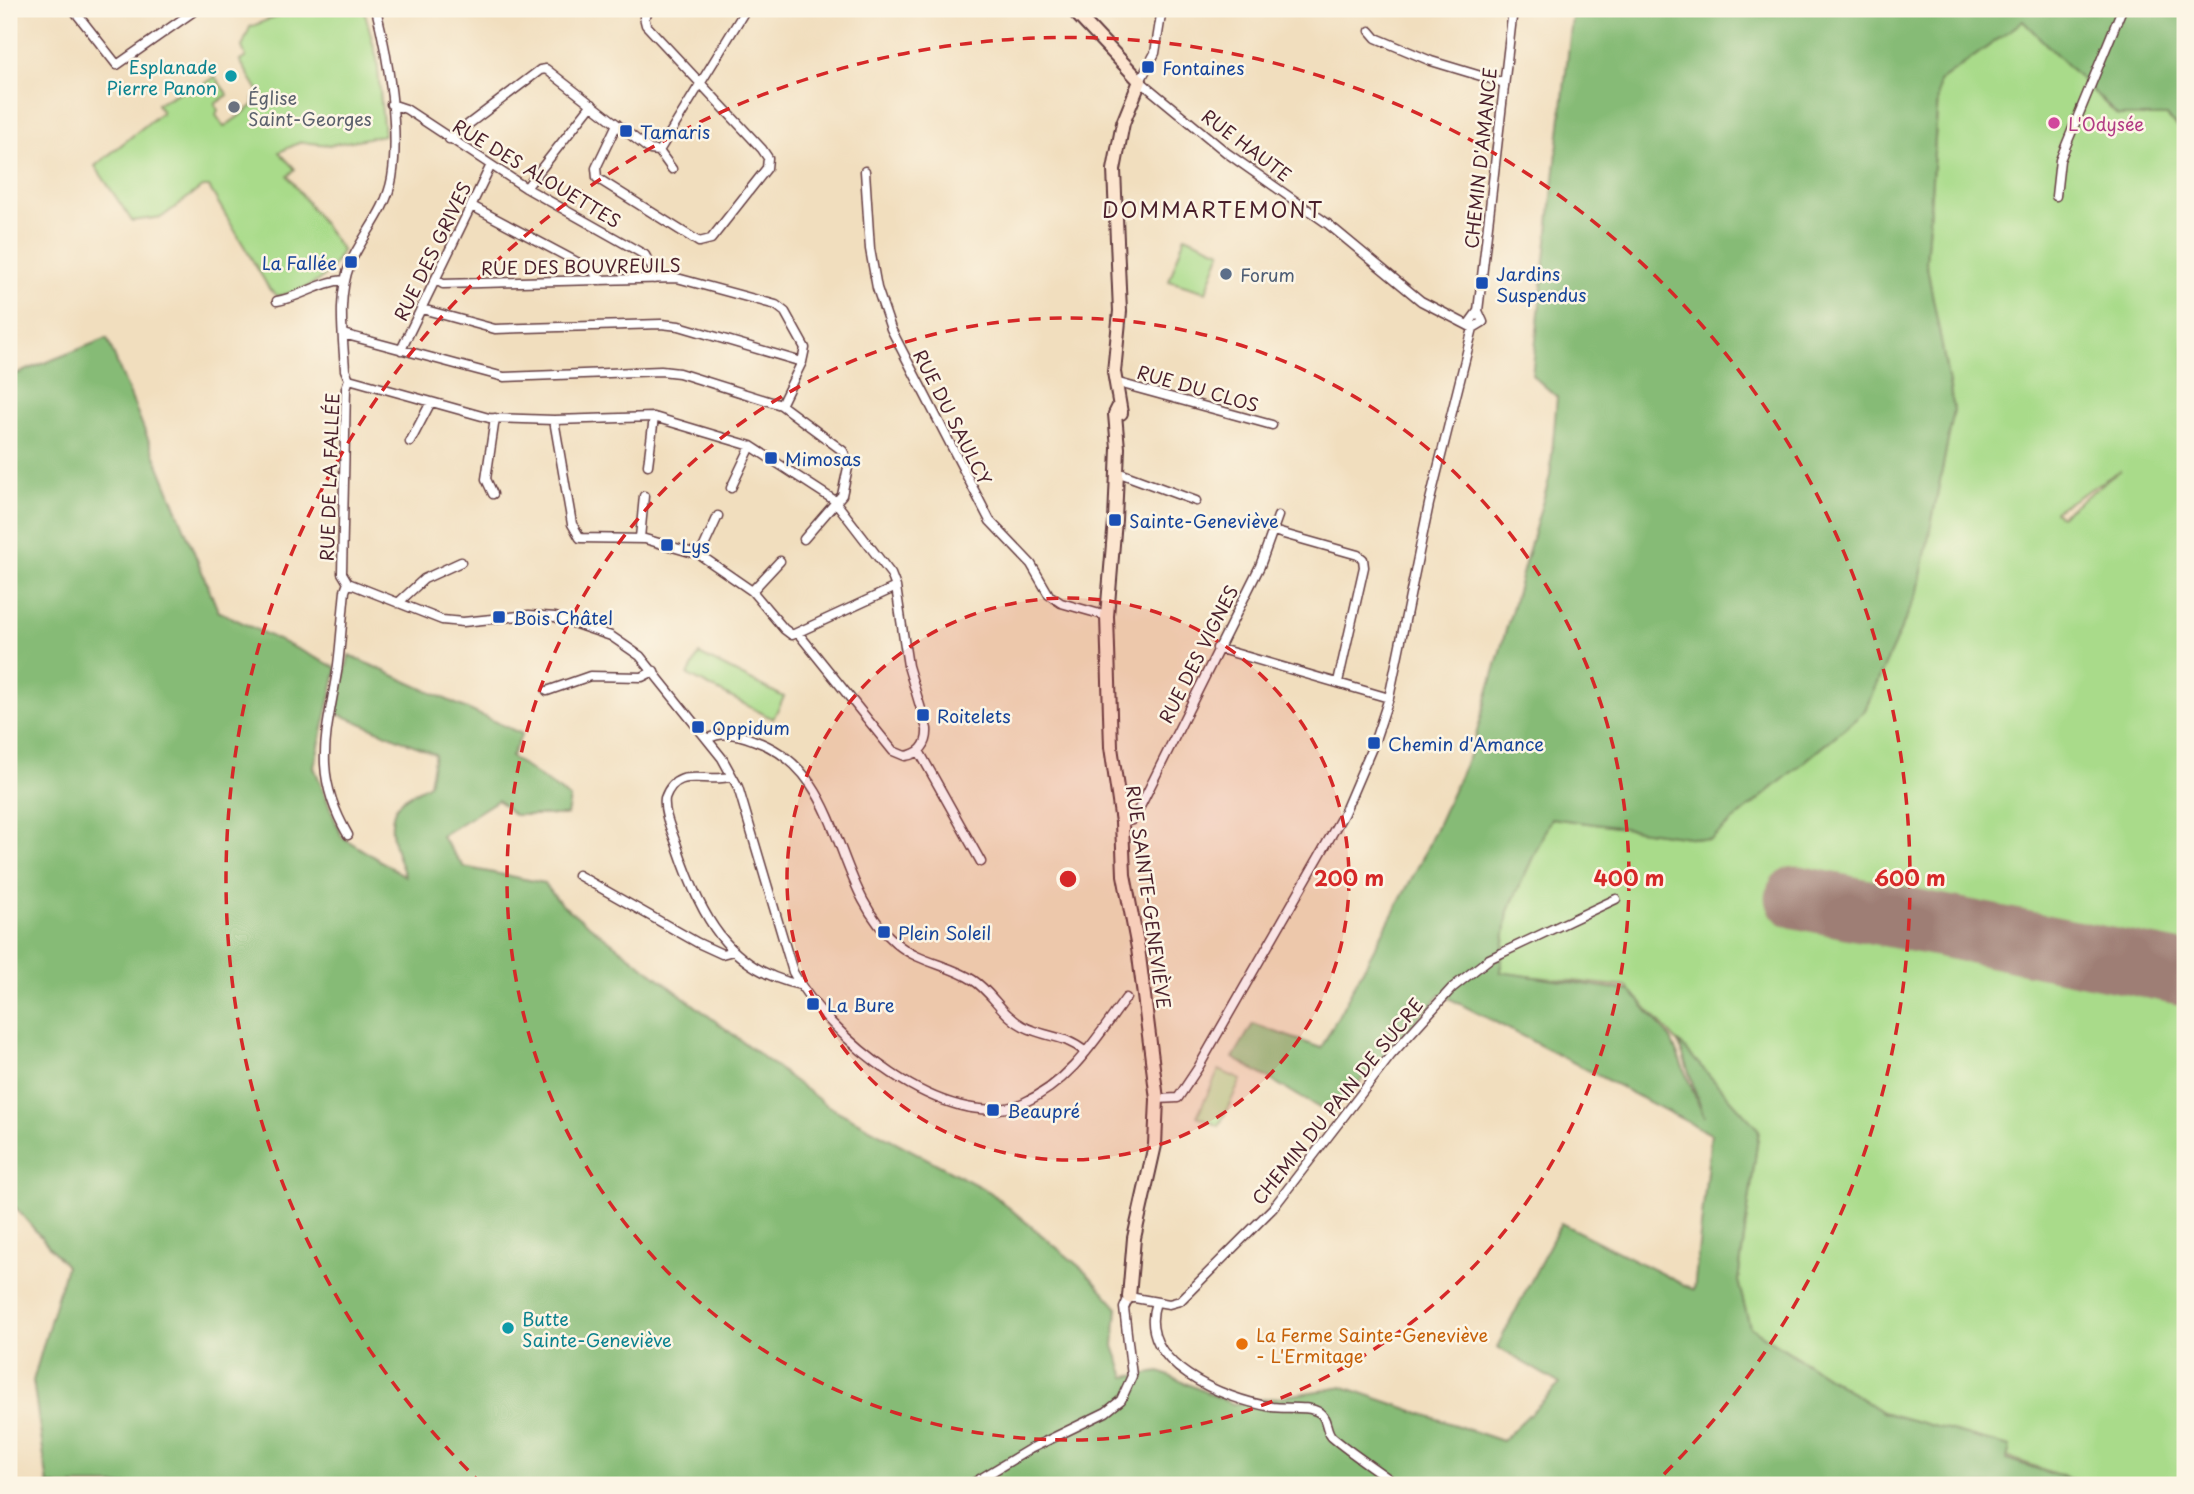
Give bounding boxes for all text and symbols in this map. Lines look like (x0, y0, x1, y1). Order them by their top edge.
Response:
place label: Esplanade Pierre Panon (106, 53, 217, 101)
place label: Fontaines (1162, 54, 1244, 81)
marker: Fontaines (1140, 59, 1156, 75)
street label: CHEMIN D'AMANCE (1457, 66, 1503, 250)
marker: Esplanade Pierre Panon (223, 68, 239, 84)
place label: Église Saint-Georges (248, 84, 372, 132)
marker: Église Saint-Georges (226, 99, 242, 115)
street label: RUE HAUTE (1196, 102, 1298, 188)
place label: L'Odysée (2068, 110, 2144, 137)
street label: RUE DES ALOUETTES (448, 112, 626, 234)
marker: L'Odysée (2046, 115, 2062, 131)
place label: Tamaris (640, 118, 710, 145)
marker: Tamaris (618, 123, 634, 139)
street label: RUE DES GRIVES (387, 177, 477, 325)
district label: DOMMARTEMONT (1102, 193, 1324, 225)
place label: La Fallée (262, 249, 337, 276)
street label: RUE DES BOUVREUILS (481, 251, 681, 281)
marker: La Fallée (343, 254, 359, 270)
place label: Jardins Suspendus (1496, 260, 1587, 308)
place label: Forum (1240, 261, 1295, 288)
marker: Forum (1218, 266, 1234, 282)
marker: Jardins Suspendus (1474, 275, 1490, 291)
street label: RUE DU SAULCY (907, 344, 999, 490)
street label: RUE DU CLOS (1134, 358, 1262, 418)
street label: RUE DE LA FALLÉE (313, 392, 345, 562)
place label: Mimosas (785, 445, 861, 472)
marker: Mimosas (763, 450, 779, 466)
place label: Sainte-Geneviève (1129, 507, 1279, 534)
marker: Sainte-Geneviève (1107, 512, 1123, 528)
place label: Lys (681, 532, 710, 559)
marker: Lys (659, 537, 675, 553)
street label: RUE DES VIGNES (1151, 580, 1245, 728)
place label: Bois Châtel (513, 604, 613, 631)
marker: Bois Châtel (491, 609, 507, 625)
place label: Roitelets (937, 702, 1011, 729)
marker: Roitelets (915, 707, 931, 723)
place label: Oppidum (712, 714, 790, 741)
marker: Oppidum (690, 719, 706, 735)
place label: Chemin d'Amance (1388, 730, 1544, 757)
marker: Chemin d'Amance (1366, 735, 1382, 751)
street label: RUE SAINTE-GENEVIÈVE (1120, 783, 1178, 1011)
text: 200 m (1314, 861, 1384, 893)
text: 400 m (1594, 861, 1664, 893)
text: 600 m (1874, 861, 1946, 893)
centre of rings (1056, 867, 1080, 891)
place label: Plein Soleil (898, 919, 991, 946)
marker: Plein Soleil (876, 924, 892, 940)
place label: La Bure (827, 991, 895, 1018)
street label: CHEMIN DU PAIN DE SUCRE (1245, 992, 1429, 1210)
marker: La Bure (805, 996, 821, 1012)
place label: Beaupré (1007, 1097, 1080, 1124)
marker: Beaupré (985, 1102, 1001, 1118)
place label: Butte Sainte-Geneviève (522, 1305, 672, 1353)
marker: Butte Sainte-Geneviève (500, 1320, 516, 1336)
place label: La Ferme Sainte-Geneviève - L'Ermitage (1256, 1321, 1488, 1369)
marker: La Ferme Sainte-Geneviève - L'Ermitage (1234, 1336, 1250, 1352)

